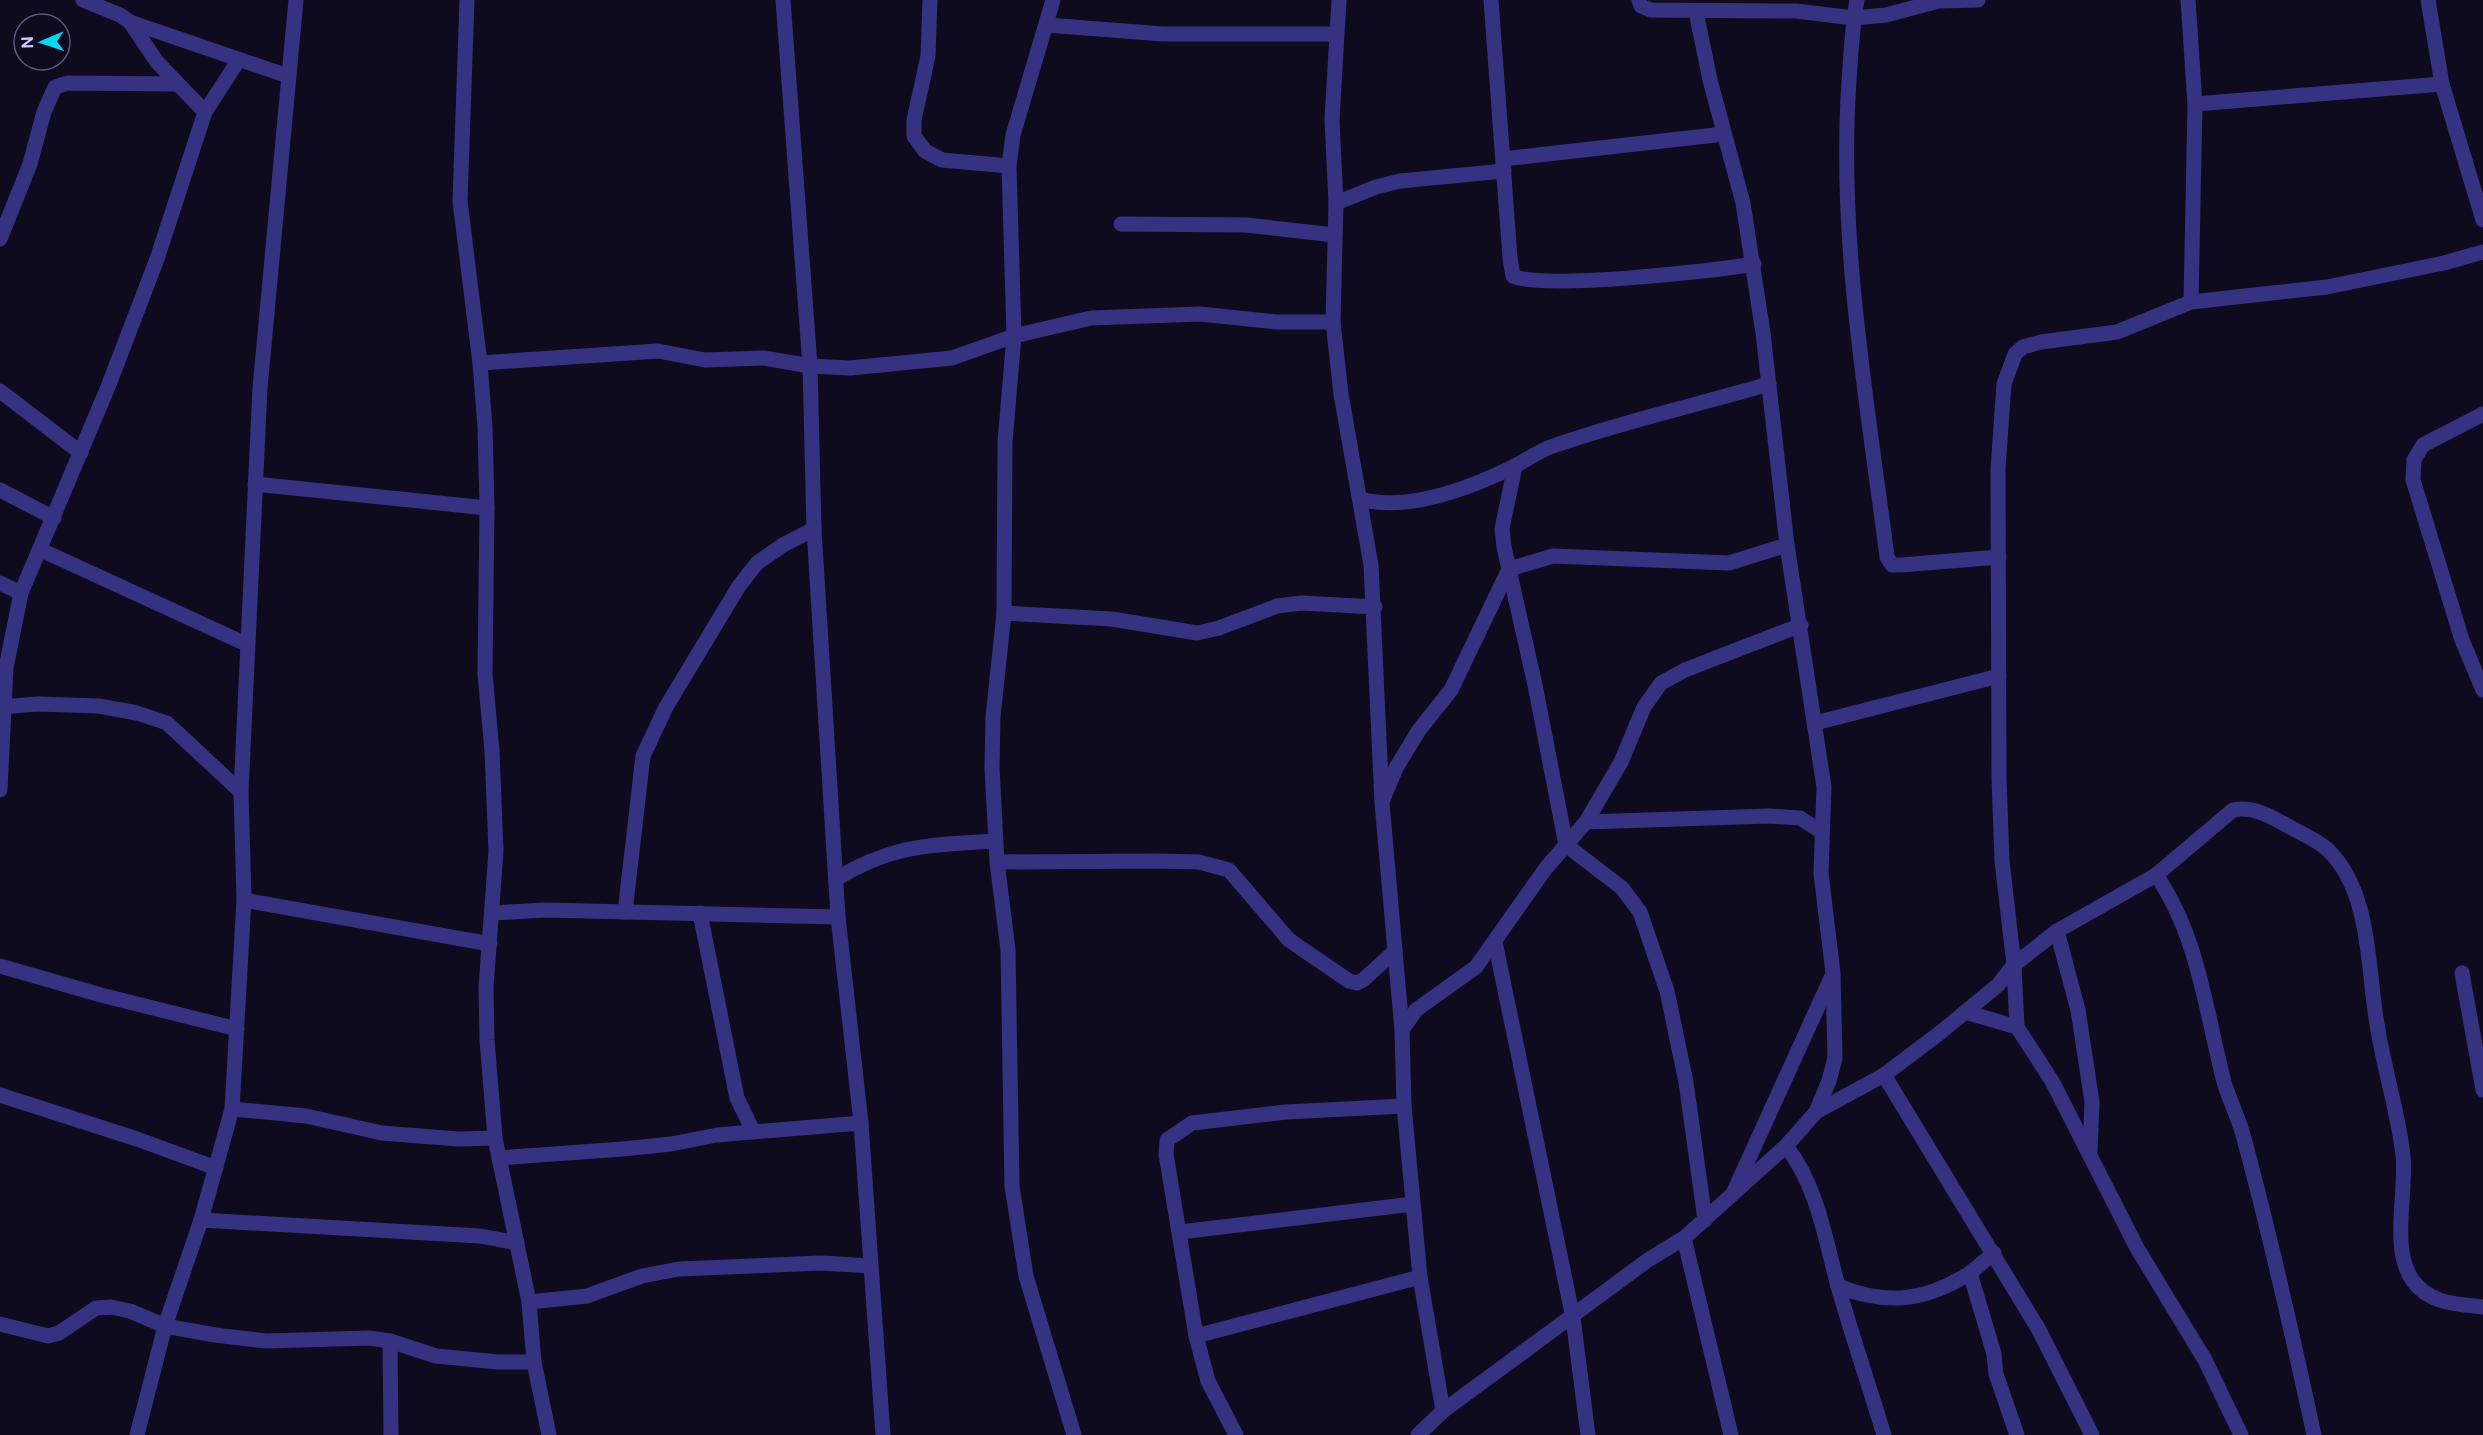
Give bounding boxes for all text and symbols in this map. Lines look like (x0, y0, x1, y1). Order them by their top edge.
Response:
north arrow (12, 12, 72, 72)
text: N (18, 36, 37, 49)

